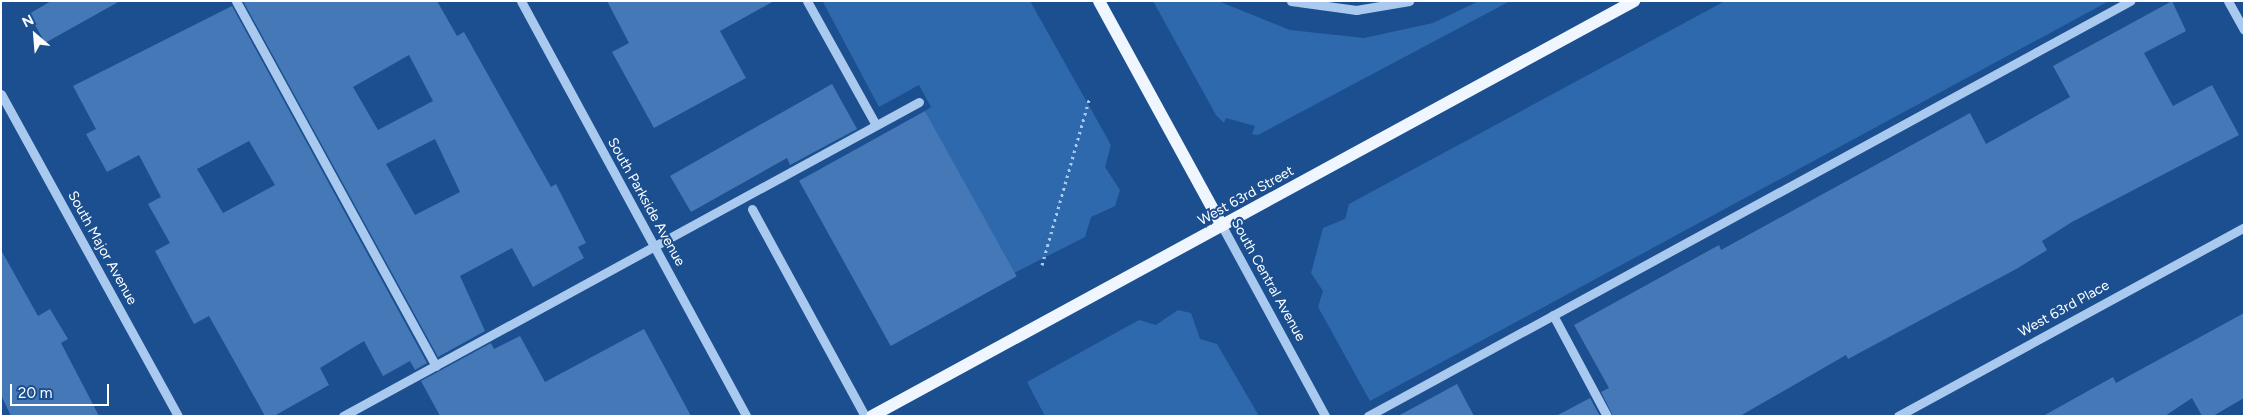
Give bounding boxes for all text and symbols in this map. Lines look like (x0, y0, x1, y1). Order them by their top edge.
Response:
north arrow (10, 10, 60, 60)
text: N (19, 11, 37, 31)
street label: South Parkside Avenue (604, 135, 688, 269)
street label: West 63rd Street (1195, 163, 1297, 229)
street label: South Major Avenue (64, 188, 140, 308)
street label: South Central Avenue (1227, 216, 1309, 344)
street label: West 63rd Place (2016, 277, 2112, 341)
scale bar (12, 374, 111, 406)
text: 20 m (18, 384, 52, 402)

